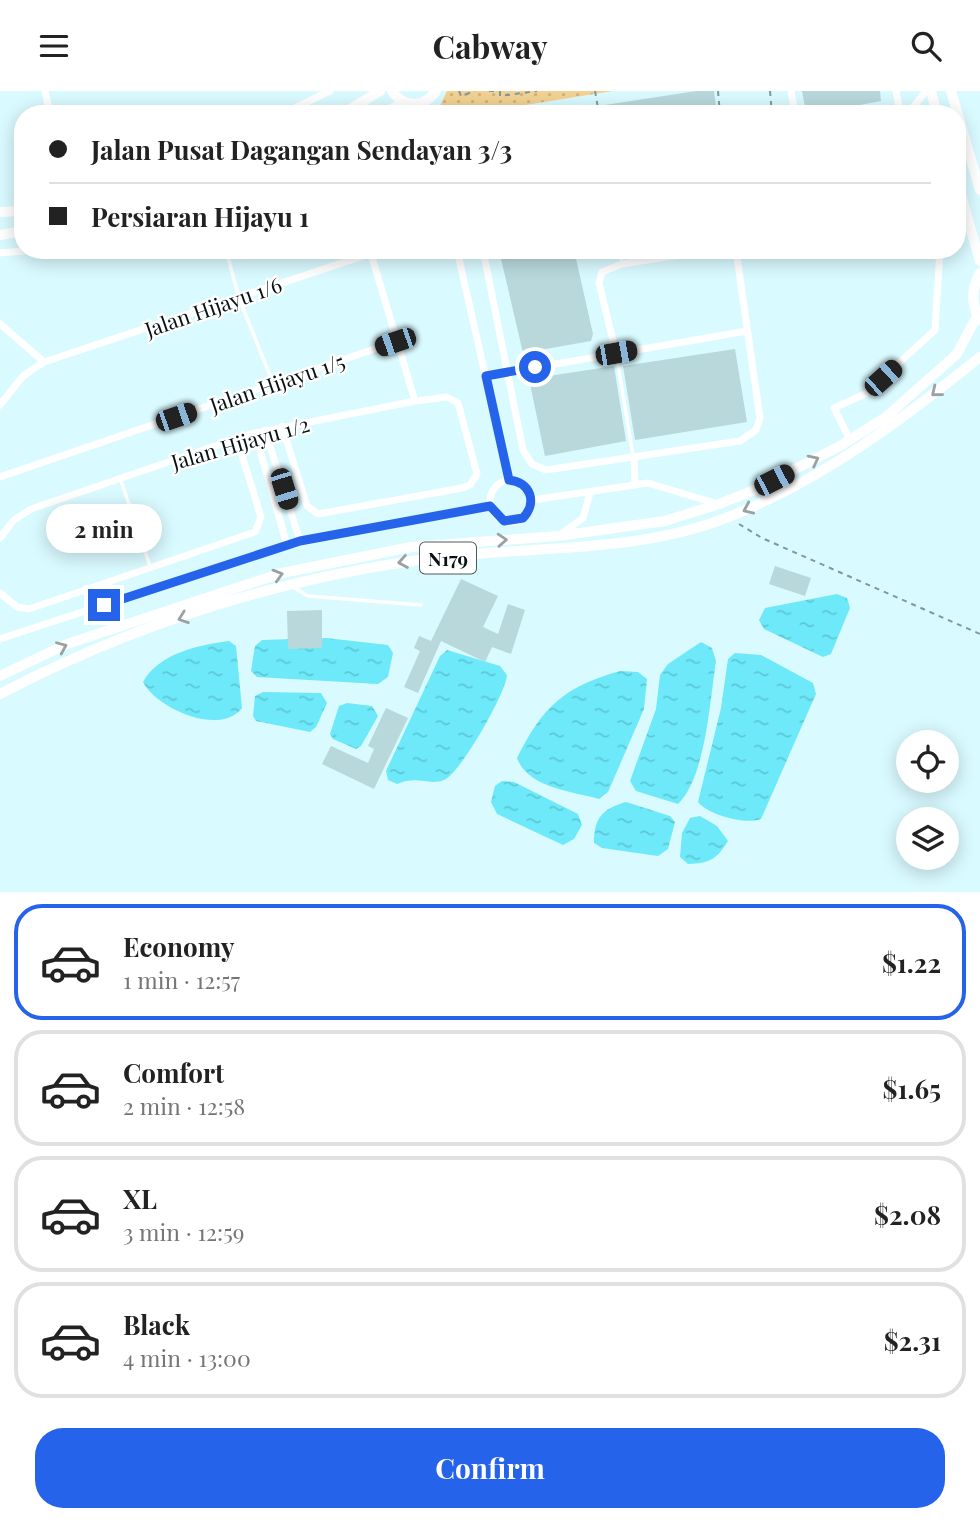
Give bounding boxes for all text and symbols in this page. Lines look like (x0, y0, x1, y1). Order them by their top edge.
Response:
text: Cabway (432, 24, 548, 67)
icon: menu (35, 27, 73, 65)
icon: search (907, 27, 945, 65)
text: Jalan Pusat Dagangan Sendayan 3/3 (91, 132, 512, 167)
text: Persiaran Hijayu 1 (91, 199, 309, 234)
street label: Jalan Hijayu 1/6 (140, 269, 285, 343)
car (372, 325, 419, 359)
car (594, 339, 639, 367)
street label: Jalan Hijayu 1/5 (205, 346, 348, 419)
route start (519, 351, 551, 383)
car (861, 356, 906, 400)
one-way arrow (932, 384, 945, 396)
car (153, 400, 200, 434)
street label: Jalan Hijayu 1/2 (167, 409, 312, 475)
one-way arrow (806, 454, 819, 468)
car (751, 461, 798, 499)
car (268, 466, 301, 512)
one-way arrow (743, 501, 755, 515)
callout: 2 min (46, 503, 162, 553)
text: 2 min (74, 513, 134, 544)
one-way arrow (497, 533, 508, 548)
road number: N179 (420, 543, 476, 573)
one-way arrow (397, 554, 409, 569)
one-way arrow (271, 569, 283, 584)
route end (88, 589, 120, 621)
one-way arrow (178, 610, 190, 624)
one-way arrow (55, 642, 67, 656)
map controls (896, 730, 959, 870)
button: locate (896, 730, 959, 793)
button: layers (896, 807, 959, 870)
text: Economy (123, 929, 234, 964)
icon: car (39, 931, 102, 994)
text: $1.22 (882, 945, 941, 980)
text: 1 min · 12:57 (123, 964, 240, 995)
text: Comfort (123, 1055, 224, 1090)
icon: car (39, 1057, 102, 1120)
text: $1.65 (883, 1071, 941, 1106)
text: 2 min · 12:58 (123, 1090, 245, 1121)
text: XL (123, 1181, 157, 1216)
icon: car (39, 1183, 102, 1246)
text: $2.08 (874, 1197, 941, 1232)
text: 3 min · 12:59 (123, 1216, 244, 1247)
text: Black (123, 1307, 190, 1342)
icon: car (39, 1309, 102, 1372)
text: $2.31 (884, 1323, 941, 1358)
text: 4 min · 13:00 (123, 1342, 251, 1373)
button: Confirm (35, 1428, 945, 1508)

